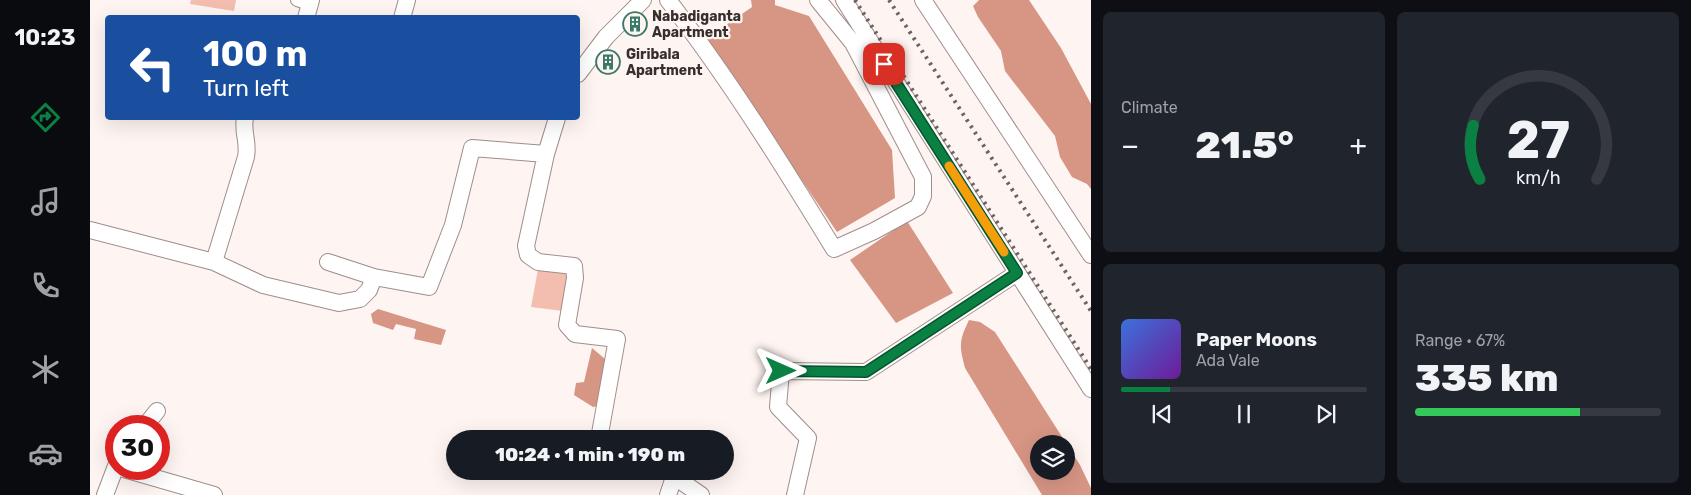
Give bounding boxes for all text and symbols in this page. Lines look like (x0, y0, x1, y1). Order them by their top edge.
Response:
place label: Nabadiganta Apartment (652, 8, 741, 41)
building icon: Nabadiganta Apartment (622, 11, 648, 37)
text: 10:23 (14, 24, 76, 51)
text: 100 m (203, 33, 308, 75)
icon: left (120, 35, 185, 100)
pin (863, 43, 905, 85)
place label: Giribala Apartment (626, 46, 703, 79)
building icon: Giribala Apartment (595, 49, 621, 75)
icon: arrive (870, 50, 898, 78)
text: Turn left (203, 75, 289, 102)
text: Climate (1121, 98, 1178, 117)
icon: directions (28, 100, 63, 135)
text: 27 (1506, 109, 1570, 171)
text: 21.5° (1195, 122, 1294, 168)
text: − (1121, 129, 1139, 162)
text: + (1350, 129, 1367, 162)
text: km/h (1516, 167, 1560, 188)
icon: music (28, 184, 63, 219)
icon: phone (28, 268, 63, 303)
text: Paper Moons (1196, 328, 1317, 351)
text: Range · 67% (1415, 331, 1505, 350)
position arrow (754, 344, 806, 396)
text: Ada Vale (1196, 351, 1260, 370)
icon: climate (28, 352, 63, 387)
text: 335 km (1415, 355, 1559, 401)
icon: previous (1148, 400, 1176, 428)
icon: pause (1230, 400, 1258, 428)
icon: next (1312, 400, 1340, 428)
speed limit sign: 30 (105, 415, 170, 480)
map controls (1030, 435, 1075, 480)
button: layers (1030, 435, 1075, 480)
icon: car (28, 436, 63, 471)
text: 10:24 · 1 min · 190 m (495, 443, 685, 466)

